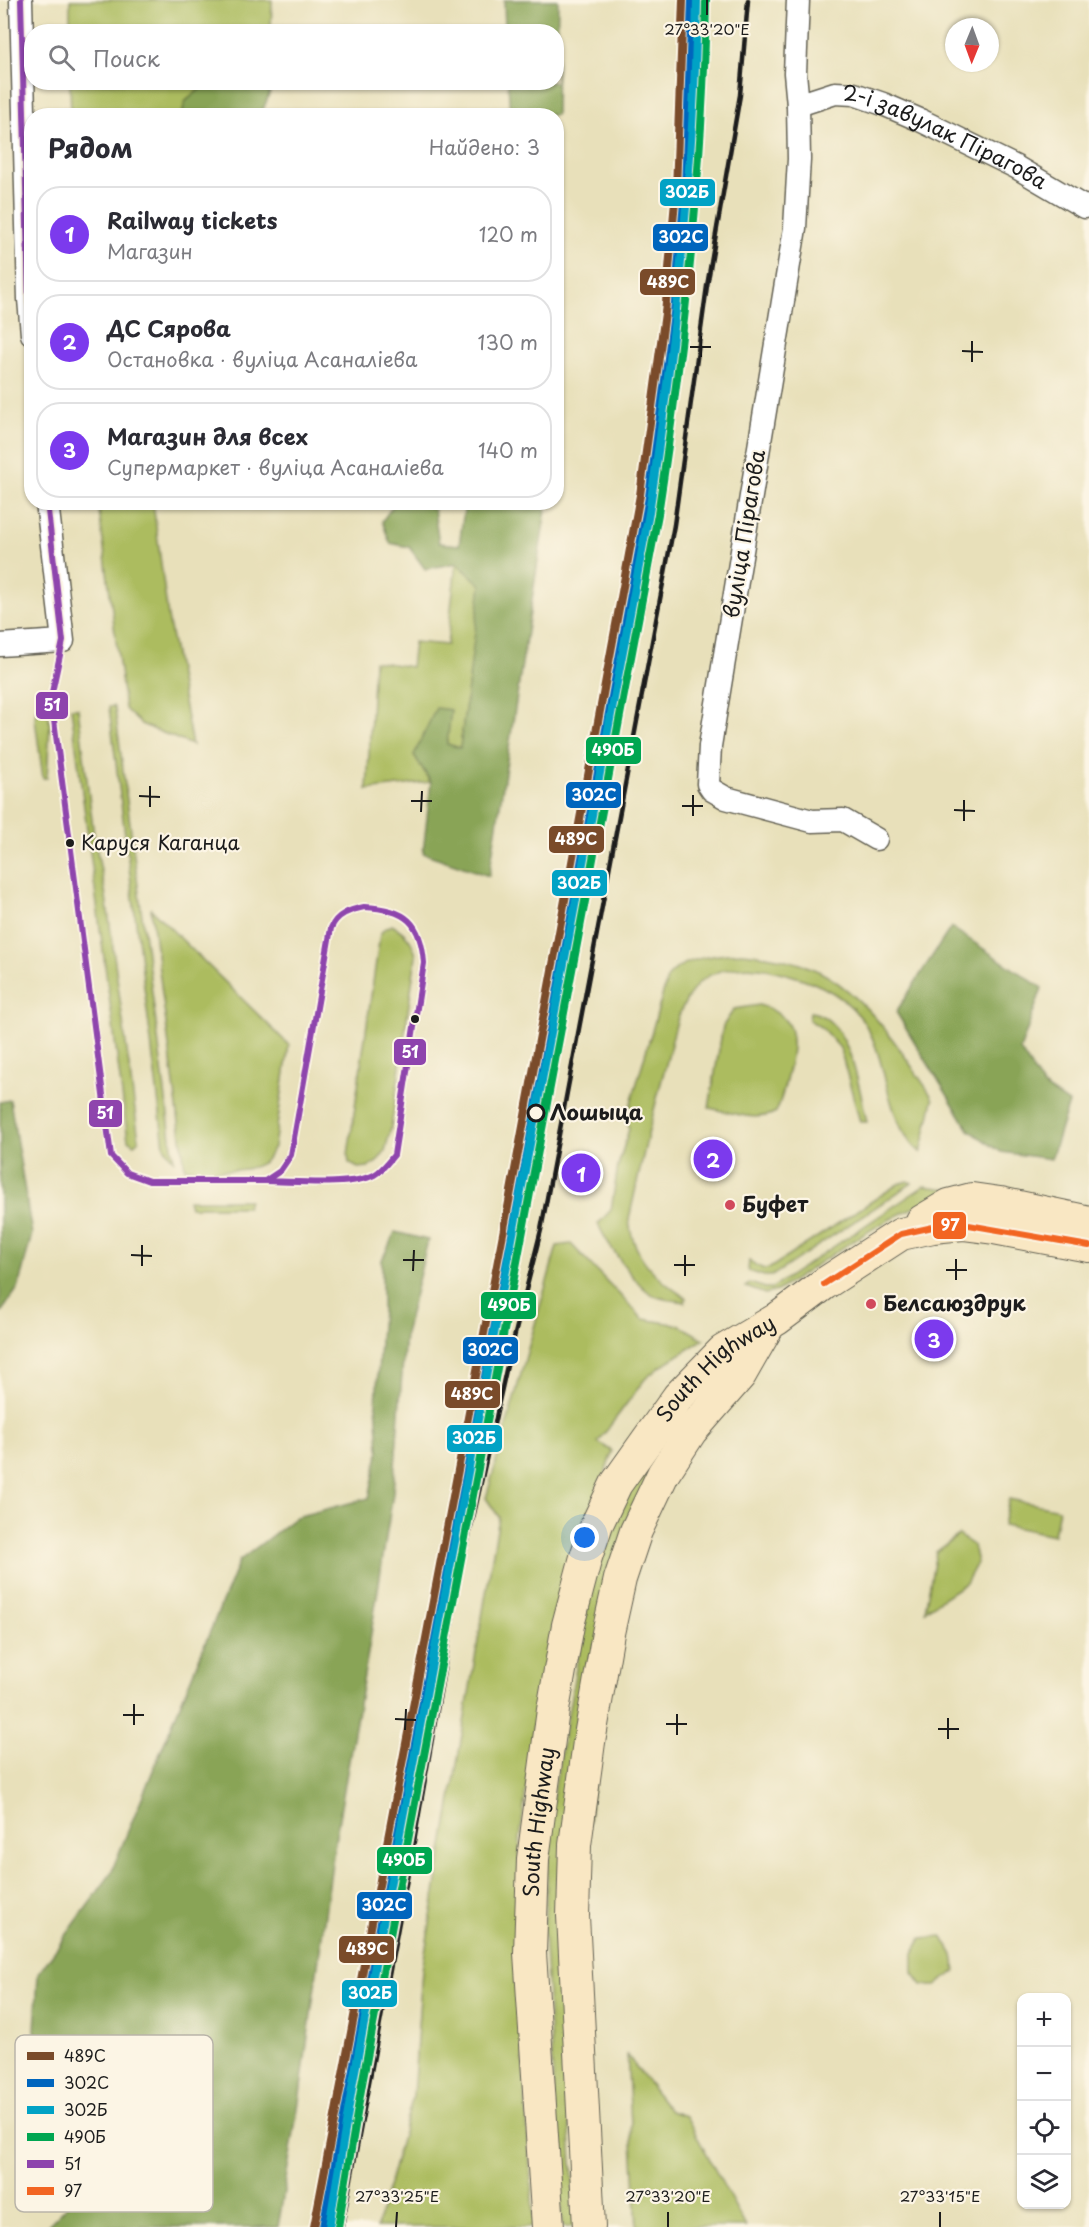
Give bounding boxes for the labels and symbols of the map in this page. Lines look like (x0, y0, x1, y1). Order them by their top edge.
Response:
text: 27°33'20"E (664, 17, 750, 40)
north arrow (945, 18, 999, 72)
street label: 2-і завулак Пірагова (842, 75, 1054, 196)
line badge: 302Б (659, 178, 716, 207)
text: 302Б (665, 179, 709, 203)
line badge: 302С (652, 223, 709, 252)
text: 302С (658, 224, 704, 248)
line badge: 489С (639, 268, 696, 296)
text: 489С (647, 269, 689, 293)
street label: вуліца Пірагова (714, 447, 772, 620)
line badge: 51 (35, 691, 69, 720)
text: 51 (43, 692, 61, 716)
line badge: 490Б (585, 736, 642, 765)
text: 490Б (591, 737, 635, 761)
line badge: 302С (565, 781, 622, 809)
text: 302С (571, 782, 617, 806)
line badge: 489С (548, 825, 605, 854)
text: 489С (555, 826, 597, 850)
place label: Каруся Каганца (81, 827, 240, 857)
marker: Каруся Каганца (64, 837, 76, 849)
line badge: 302Б (551, 869, 608, 897)
text: 302Б (557, 870, 601, 894)
unlabelled marker (409, 1013, 421, 1025)
line badge: 51 (393, 1038, 427, 1066)
text: 51 (401, 1039, 419, 1063)
place label: Лошыца (550, 1095, 644, 1127)
line badge: 51 (88, 1099, 123, 1128)
text: 51 (96, 1100, 114, 1124)
marker: Лошыца (527, 1104, 545, 1122)
pin: 2 (694, 1136, 732, 1182)
pin: 1 (562, 1150, 600, 1196)
place label: Буфет (742, 1187, 809, 1219)
marker: Буфет (723, 1198, 737, 1212)
line badge: 97 (932, 1211, 967, 1240)
text: 97 (941, 1212, 960, 1236)
place label: Белсаюздрук (883, 1286, 1026, 1318)
line badge: 490Б (480, 1291, 537, 1320)
text: 490Б (487, 1292, 531, 1316)
marker: Белсаюздрук (864, 1297, 878, 1311)
street label: South Highway (647, 1306, 780, 1428)
pin: 3 (914, 1316, 954, 1362)
line badge: 302С (462, 1336, 519, 1365)
text: 302С (467, 1337, 513, 1361)
line badge: 489С (444, 1380, 501, 1409)
text: 489С (451, 1381, 493, 1405)
line badge: 302Б (446, 1424, 503, 1453)
text: 302Б (452, 1425, 496, 1449)
your location (570, 1523, 599, 1552)
street label: South Highway (514, 1745, 562, 1897)
line badge: 490Б (376, 1846, 433, 1875)
text: 490Б (382, 1847, 426, 1871)
line badge: 302С (356, 1891, 413, 1920)
text: 302С (361, 1892, 407, 1916)
line badge: 489С (338, 1935, 395, 1964)
text: 489С (346, 1936, 388, 1960)
line badge: 302Б (341, 1979, 398, 2008)
text: 302Б (348, 1980, 392, 2004)
legend (15, 2035, 213, 2212)
text: 489С (64, 2043, 106, 2067)
text: 302С (64, 2070, 109, 2094)
text: 302Б (64, 2097, 108, 2121)
text: 490Б (64, 2124, 106, 2148)
text: 51 (64, 2151, 81, 2175)
text: 97 (64, 2178, 82, 2202)
text: 27°33'25"E (355, 2184, 439, 2207)
text: 27°33'20"E (625, 2184, 711, 2207)
text: 27°33'15"E (900, 2184, 980, 2207)

